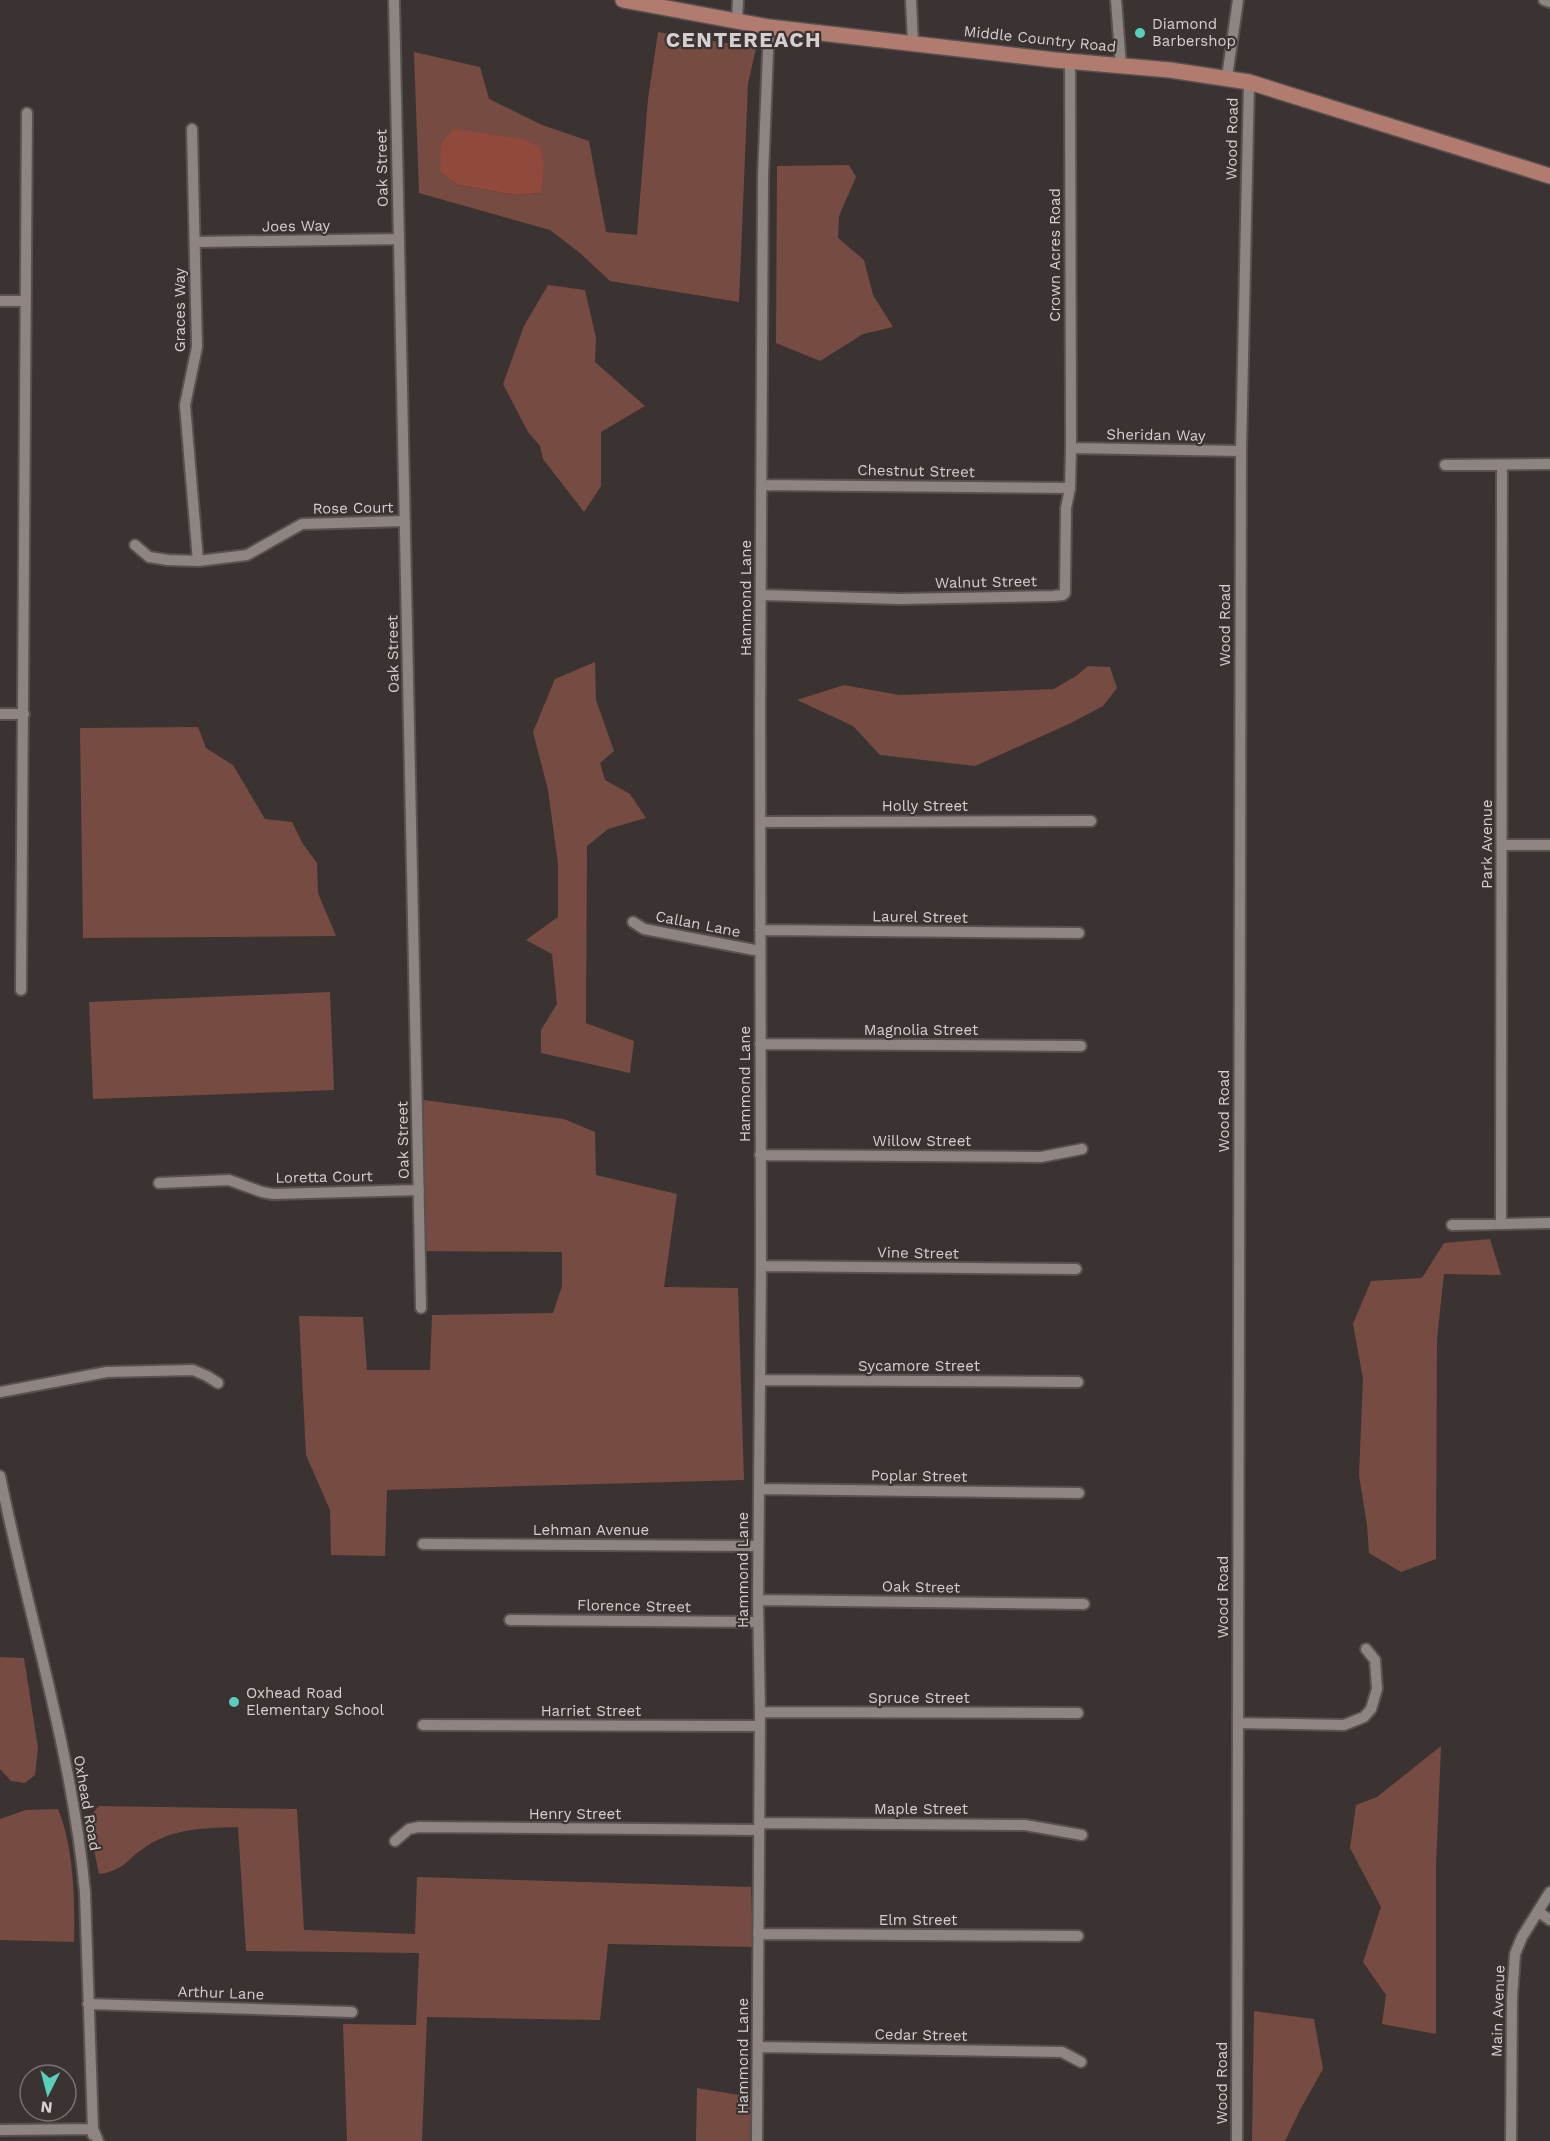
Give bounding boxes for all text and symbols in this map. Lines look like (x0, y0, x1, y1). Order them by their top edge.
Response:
place label: Diamond Barbershop (1152, 15, 1236, 50)
street label: Middle Country Road (963, 22, 1117, 56)
marker: Diamond Barbershop (1133, 26, 1147, 40)
district label: CENTEREACH (666, 27, 822, 52)
street label: Wood Road (1222, 97, 1242, 181)
street label: Oak Street (372, 128, 392, 207)
street label: Crown Acres Road (1046, 188, 1064, 322)
street label: Joes Way (262, 216, 331, 236)
street label: Graces Way (171, 267, 189, 352)
street label: Sheridan Way (1106, 425, 1206, 445)
street label: Chestnut Street (857, 461, 976, 481)
street label: Rose Court (312, 498, 394, 518)
street label: Hammond Lane (737, 540, 755, 656)
street label: Walnut Street (935, 572, 1038, 592)
street label: Wood Road (1216, 583, 1234, 667)
street label: Oak Street (383, 614, 403, 693)
street label: Holly Street (882, 797, 969, 815)
street label: Park Avenue (1478, 799, 1496, 889)
street label: Callan Lane (654, 907, 742, 941)
street label: Laurel Street (872, 907, 969, 927)
street label: Magnolia Street (864, 1021, 979, 1039)
street label: Hammond Lane (736, 1026, 754, 1142)
street label: Wood Road (1215, 1069, 1233, 1153)
street label: Oak Street (393, 1100, 413, 1179)
street label: Willow Street (873, 1132, 972, 1150)
street label: Loretta Court (275, 1167, 374, 1187)
street label: Vine Street (877, 1243, 960, 1263)
street label: Sycamore Street (858, 1357, 981, 1375)
street label: Poplar Street (871, 1466, 968, 1486)
street label: Hammond Lane (734, 1512, 752, 1628)
street label: Lehman Avenue (533, 1521, 649, 1539)
street label: Wood Road (1214, 1555, 1232, 1639)
street label: Oak Street (882, 1577, 961, 1597)
street label: Florence Street (577, 1596, 692, 1616)
place label: Oxhead Road Elementary School (246, 1684, 385, 1719)
street label: Spruce Street (868, 1689, 971, 1707)
marker: Oxhead Road Elementary School (227, 1695, 241, 1709)
street label: Harriet Street (541, 1702, 642, 1720)
street label: Oxhead Road (70, 1754, 104, 1852)
street label: Maple Street (874, 1800, 969, 1818)
street label: Henry Street (529, 1805, 622, 1823)
street label: Elm Street (879, 1911, 958, 1929)
street label: Main Avenue (1487, 1965, 1509, 2057)
street label: Arthur Lane (177, 1982, 265, 2004)
street label: Hammond Lane (734, 1998, 752, 2114)
street label: Cedar Street (874, 2025, 968, 2045)
street label: Wood Road (1213, 2041, 1231, 2125)
north arrow (18, 2063, 78, 2123)
text: N (40, 2097, 53, 2117)

